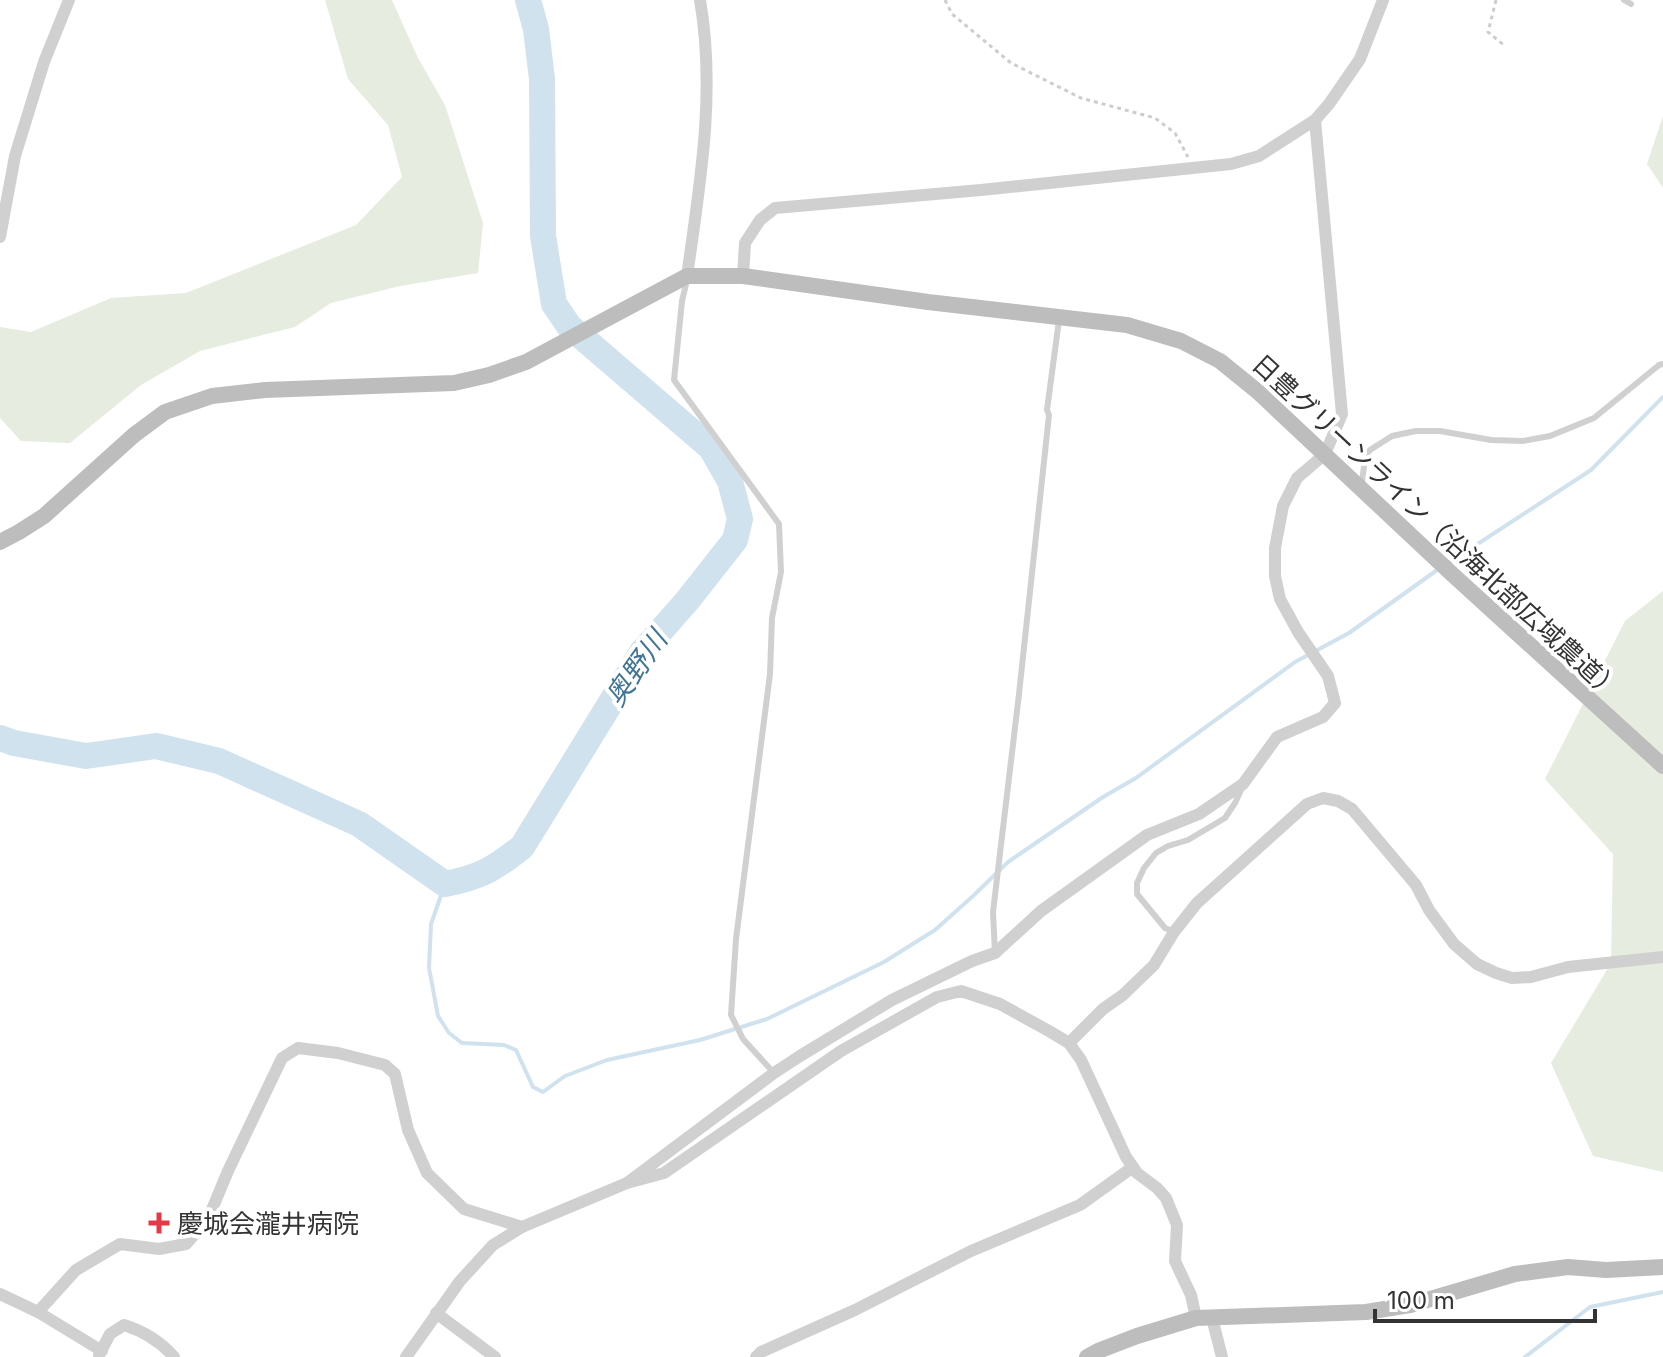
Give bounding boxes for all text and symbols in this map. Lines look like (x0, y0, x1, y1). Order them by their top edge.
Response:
street label: 日豊グリーンライン（沿海北部広域農道） (1246, 348, 1628, 706)
water label: 奥野川 (598, 621, 676, 712)
place label: 慶城会瀧井病院 (177, 1208, 359, 1239)
marker: 慶城会瀧井病院 (148, 1212, 170, 1234)
scale bar (1375, 1273, 1595, 1323)
text: 100 m (1387, 1286, 1455, 1315)

